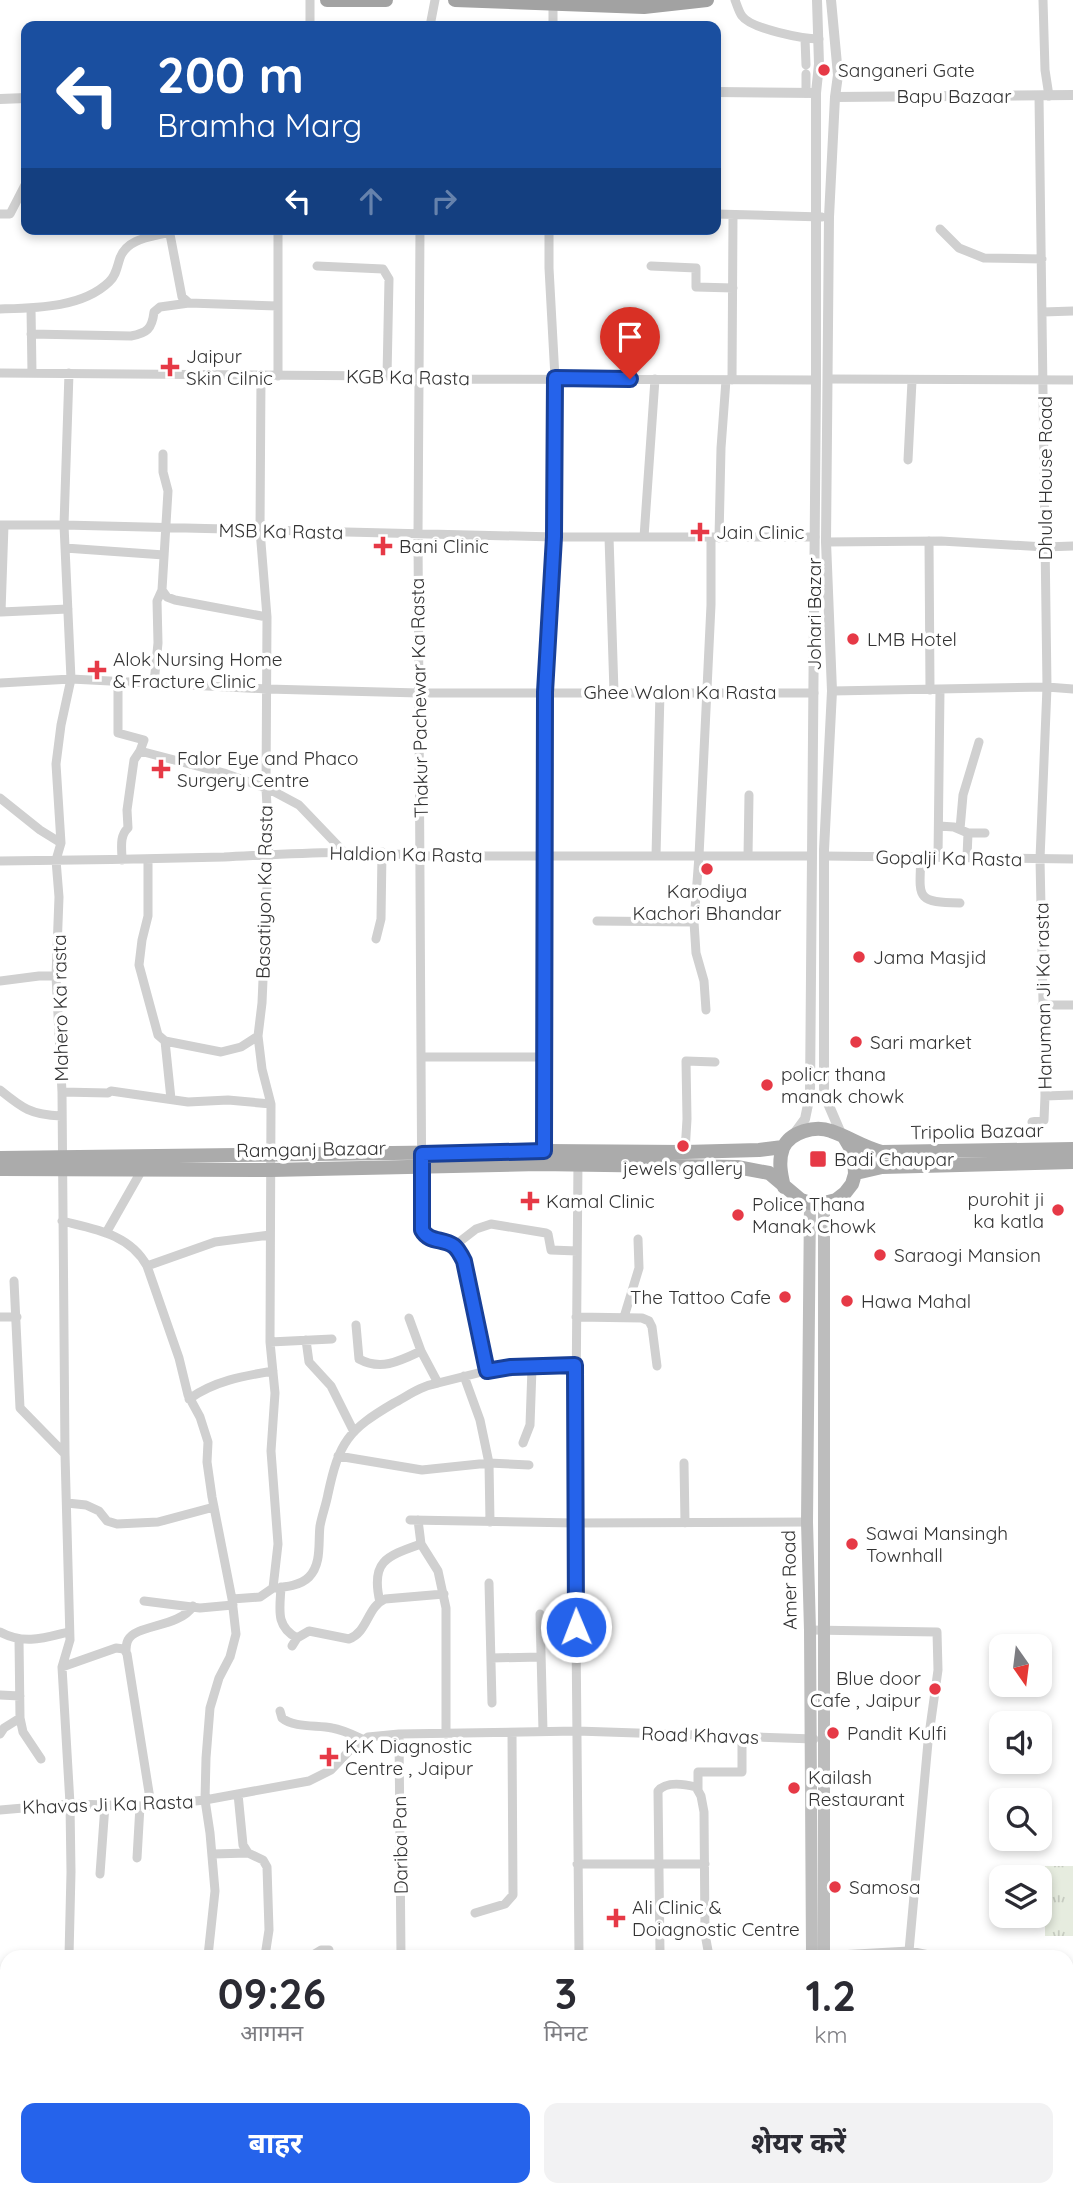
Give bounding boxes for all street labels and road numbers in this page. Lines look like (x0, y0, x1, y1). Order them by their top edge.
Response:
street label: Bapu Bazaar (897, 84, 1012, 108)
street label: KGB Ka Rasta (346, 364, 470, 390)
street label: Dhula House Road (1033, 396, 1057, 560)
street label: MSB Ka Rasta (218, 518, 344, 544)
street label: Johari Bazar (802, 557, 826, 671)
street label: Thakur Pachewar Ka Rasta (405, 578, 433, 818)
street label: Ghee Walon Ka Rasta (584, 680, 776, 704)
street label: Basatiyon Ka Rasta (250, 805, 278, 979)
street label: Haldion Ka Rasta (329, 841, 483, 867)
street label: Gopalji Ka Rasta (875, 845, 1023, 871)
street label: Hanuman Ji Ka rasta (1029, 902, 1057, 1090)
street label: Mahero Ka rasta (47, 934, 73, 1082)
street label: Tripolia Bazaar (910, 1118, 1045, 1144)
street label: Ramganj Bazaar (236, 1136, 387, 1162)
street label: Amer Road (776, 1530, 802, 1630)
street label: Road Khavas (641, 1721, 759, 1749)
street label: Khavas Ji Ka Rasta (22, 1789, 194, 1819)
street label: Dariba Pan (387, 1796, 413, 1894)

